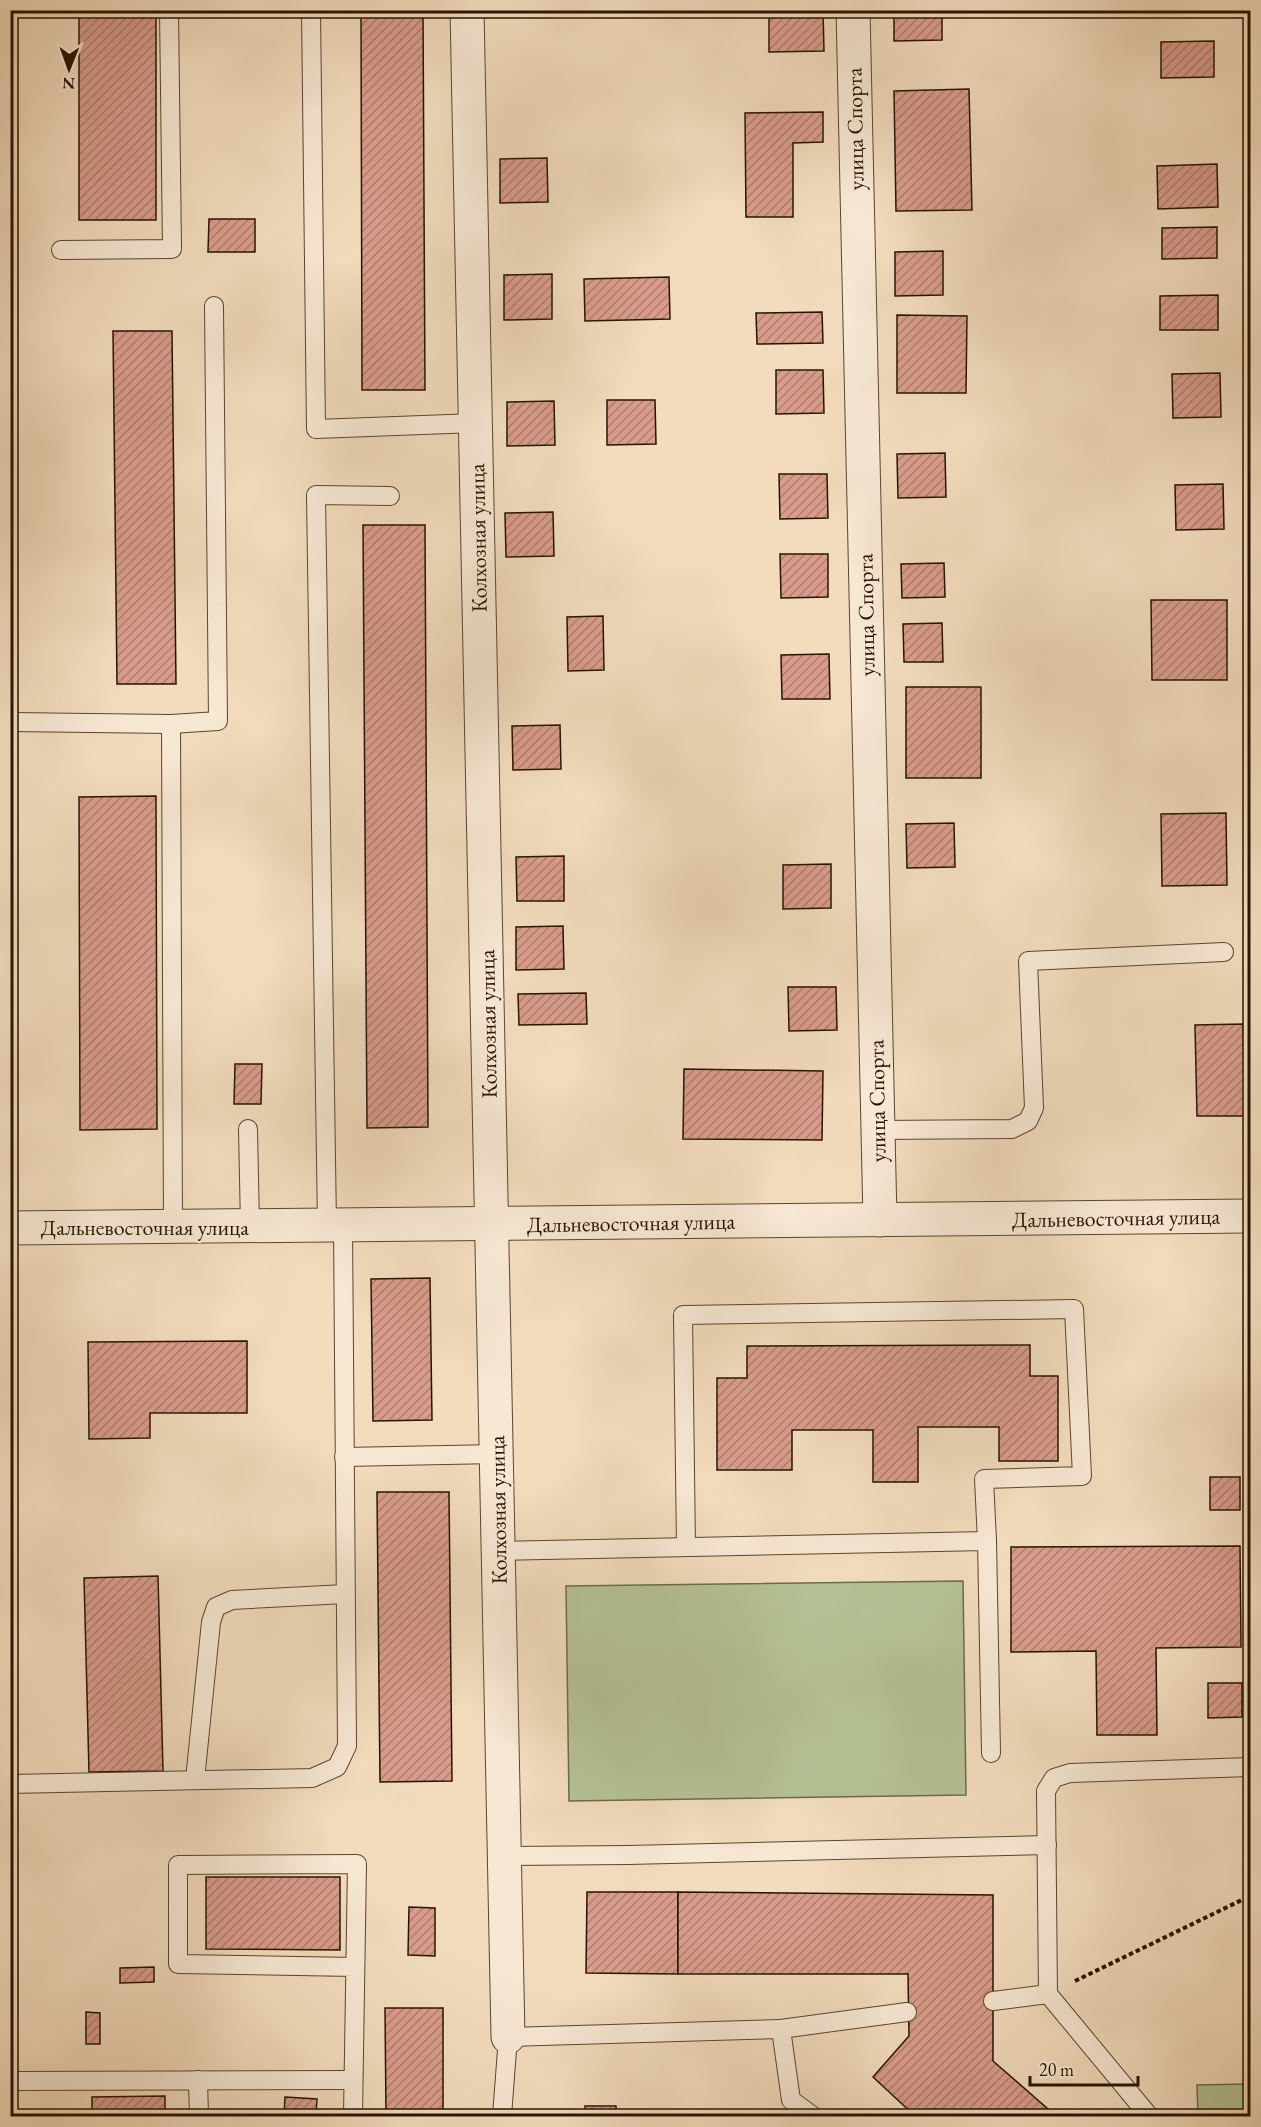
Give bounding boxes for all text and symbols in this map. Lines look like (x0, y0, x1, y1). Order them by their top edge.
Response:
north arrow (39, 39, 99, 99)
street label: улица Спорта (839, 67, 871, 191)
text: N (62, 73, 75, 94)
street label: Колхозная улица (462, 463, 494, 613)
street label: улица Спорта (850, 553, 882, 677)
street label: Колхозная улица (472, 949, 504, 1099)
street label: улица Спорта (861, 1039, 893, 1163)
street label: Дальневосточная улица (1012, 1202, 1221, 1234)
street label: Дальневосточная улица (527, 1207, 736, 1239)
street label: Дальневосточная улица (41, 1213, 249, 1242)
street label: Колхозная улица (482, 1435, 514, 1585)
scale bar (1030, 2049, 1138, 2087)
text: 20 m (1039, 2058, 1074, 2081)

